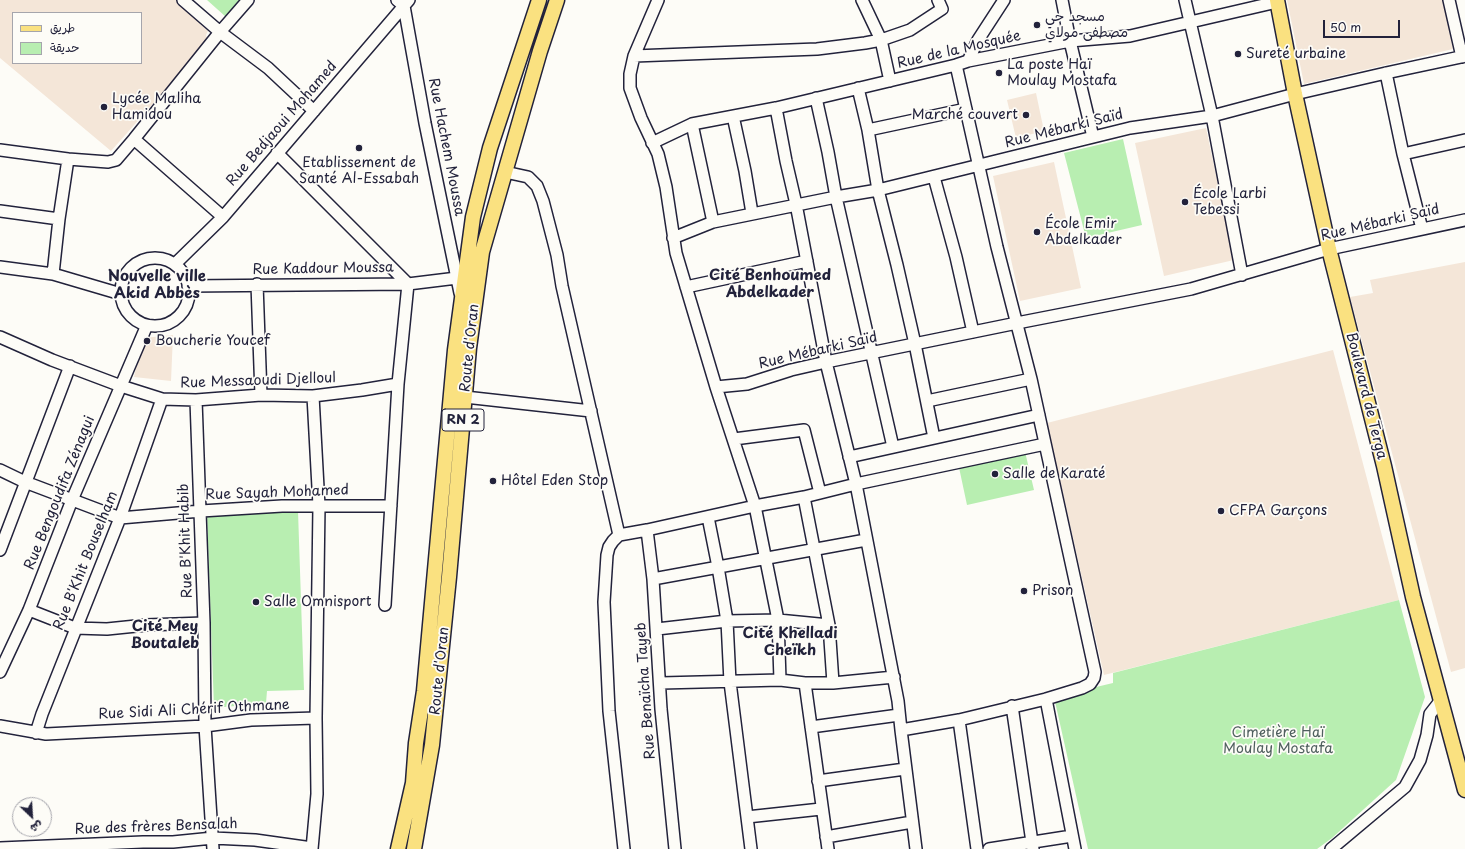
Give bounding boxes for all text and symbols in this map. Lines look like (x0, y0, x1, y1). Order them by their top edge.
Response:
place label: مسجد حي مصطفى مولاي (1045, 9, 1128, 42)
legend (12, 12, 142, 64)
scale bar (1325, 12, 1402, 38)
text: طريق (50, 18, 75, 36)
text: 50 m (1330, 18, 1361, 36)
marker: مسجد حي مصطفى مولاي (1032, 20, 1042, 30)
street label: Rue de la Mosquée (896, 28, 1022, 72)
text: حديقة (50, 38, 79, 56)
place label: Sureté urbaine (1246, 46, 1346, 62)
marker: Sureté urbaine (1233, 49, 1243, 59)
place label: La poste Haï Moulay Mostafa (1007, 57, 1117, 90)
street label: Rue Bedjaoui Mohamed (223, 58, 341, 190)
marker: La poste Haï Moulay Mostafa (994, 68, 1004, 78)
street label: Rue Hachem Moussa (424, 77, 468, 217)
place label: Lycée Maliha Hamidou (112, 91, 201, 124)
marker: Lycée Maliha Hamidou (99, 102, 109, 112)
street label: Rue Mébarki Saïd (1003, 106, 1125, 152)
place label: Marché couvert (912, 107, 1018, 123)
marker: Marché couvert (1021, 110, 1031, 120)
marker: Etablissement de Santé Al-Essabah (354, 143, 364, 153)
place label: Etablissement de Santé Al-Essabah (299, 155, 419, 188)
place label: École Larbi Tebessi (1193, 186, 1267, 218)
marker: École Larbi Tebessi (1180, 197, 1190, 207)
street label: Rue Mébarki Saïd (1319, 201, 1441, 245)
place label: École Emir Abdelkader (1045, 216, 1122, 248)
marker: École Emir Abdelkader (1032, 227, 1042, 237)
street label: Rue Kaddour Moussa (252, 259, 394, 279)
district label: Cité Benhoumed Abdelkader (709, 267, 831, 302)
district label: Nouvelle ville Akid Abbès (108, 268, 206, 303)
street label: Route d'Oran (457, 303, 483, 393)
street label: Rue Mébarki Saïd (757, 329, 879, 373)
street label: Boulevard de Terga (1342, 331, 1390, 461)
place label: Boucherie Youcef (155, 333, 270, 349)
marker: Boucherie Youcef (142, 336, 152, 346)
street label: Rue Messaoudi Djelloul (180, 370, 336, 392)
road number: RN 2 (442, 409, 484, 431)
street label: Rue Bengoudifa Zénagui (21, 414, 99, 572)
place label: Salle de Karaté (1003, 466, 1106, 482)
marker: Salle de Karaté (990, 469, 1000, 479)
place label: Hôtel Eden Stop (501, 473, 608, 489)
marker: Hôtel Eden Stop (488, 476, 498, 486)
street label: Rue Sayah Mohamed (205, 482, 349, 504)
street label: Rue B'Khit Habib (176, 483, 196, 599)
street label: Rue B'Khit Bouselham (50, 489, 122, 633)
place label: CFPA Garçons (1229, 503, 1327, 519)
marker: CFPA Garçons (1216, 506, 1226, 516)
place label: Prison (1032, 583, 1073, 599)
marker: Prison (1019, 586, 1029, 596)
place label: Salle Omnisport (264, 594, 371, 610)
marker: Salle Omnisport (251, 597, 261, 607)
district label: Cité Mey Boutaleb (131, 618, 199, 653)
street label: Rue Benaïcha Tayeb (633, 622, 659, 760)
district label: Cité Khelladi Cheïkh (742, 625, 838, 660)
street label: Route d'Oran (427, 626, 453, 716)
street label: Rue Sidi Ali Chérif Othmane (98, 697, 290, 723)
park label: Cimetière Haï Moulay Mostafa (1223, 725, 1333, 758)
north arrow (12, 797, 52, 837)
street label: Rue des frères Bensalah (74, 816, 238, 838)
text: ش (28, 817, 46, 838)

